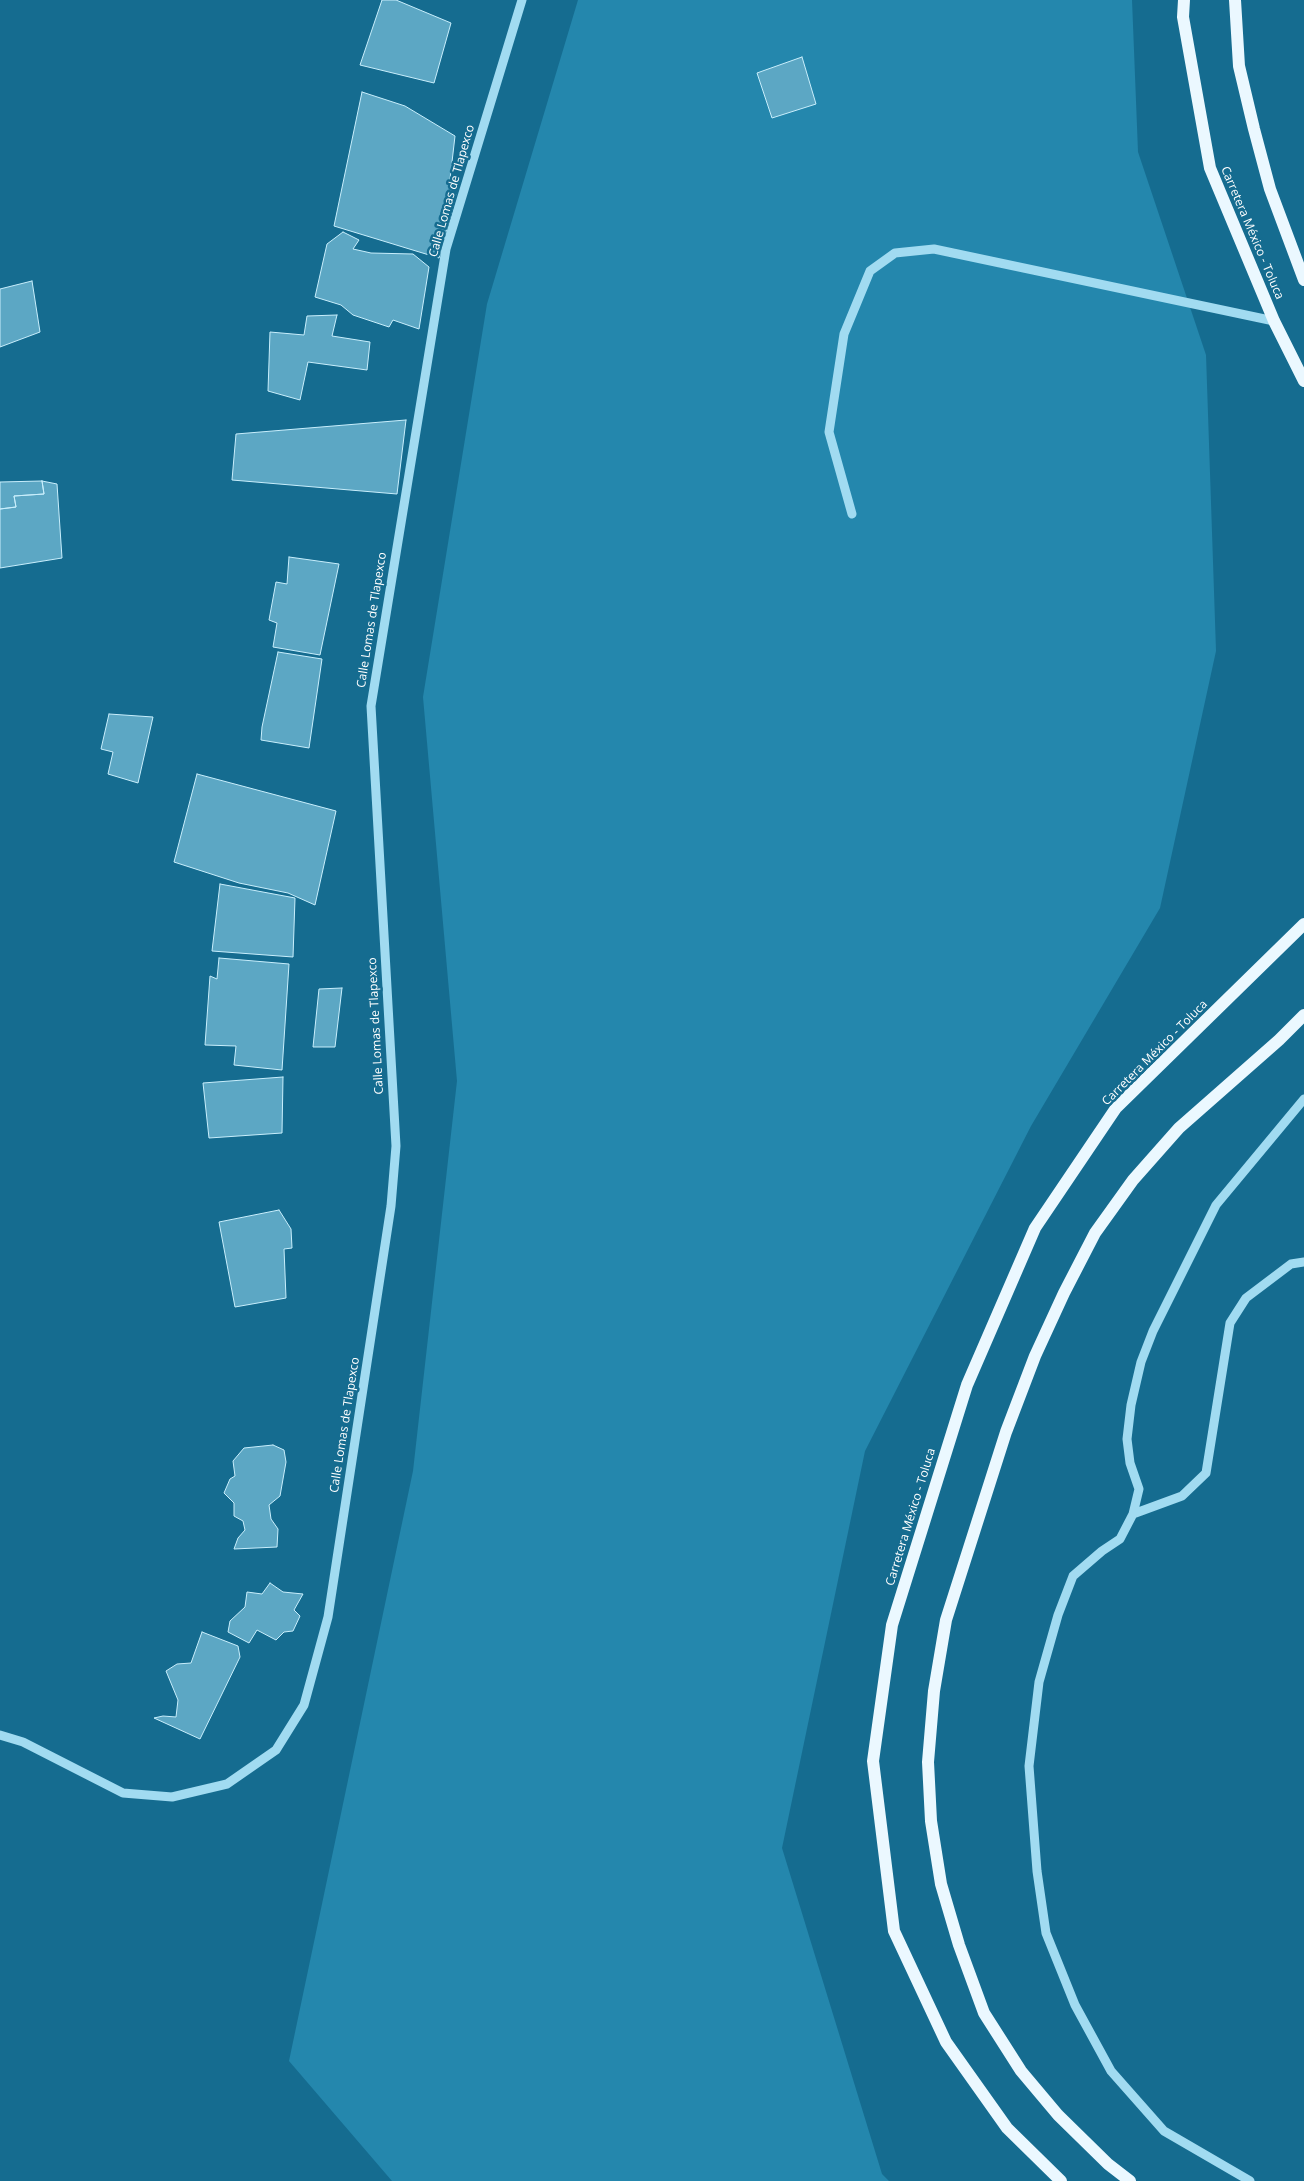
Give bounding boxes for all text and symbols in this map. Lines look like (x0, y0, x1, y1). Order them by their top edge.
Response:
street label: Calle Lomas de Tlapexco (426, 123, 478, 259)
street label: Carretera México - Toluca (1217, 164, 1287, 302)
street label: Calle Lomas de Tlapexco (354, 551, 390, 689)
street label: Calle Lomas de Tlapexco (365, 957, 387, 1095)
street label: Carretera México - Toluca (1099, 997, 1211, 1109)
street label: Calle Lomas de Tlapexco (327, 1356, 363, 1494)
street label: Carretera México - Toluca (883, 1447, 939, 1587)

